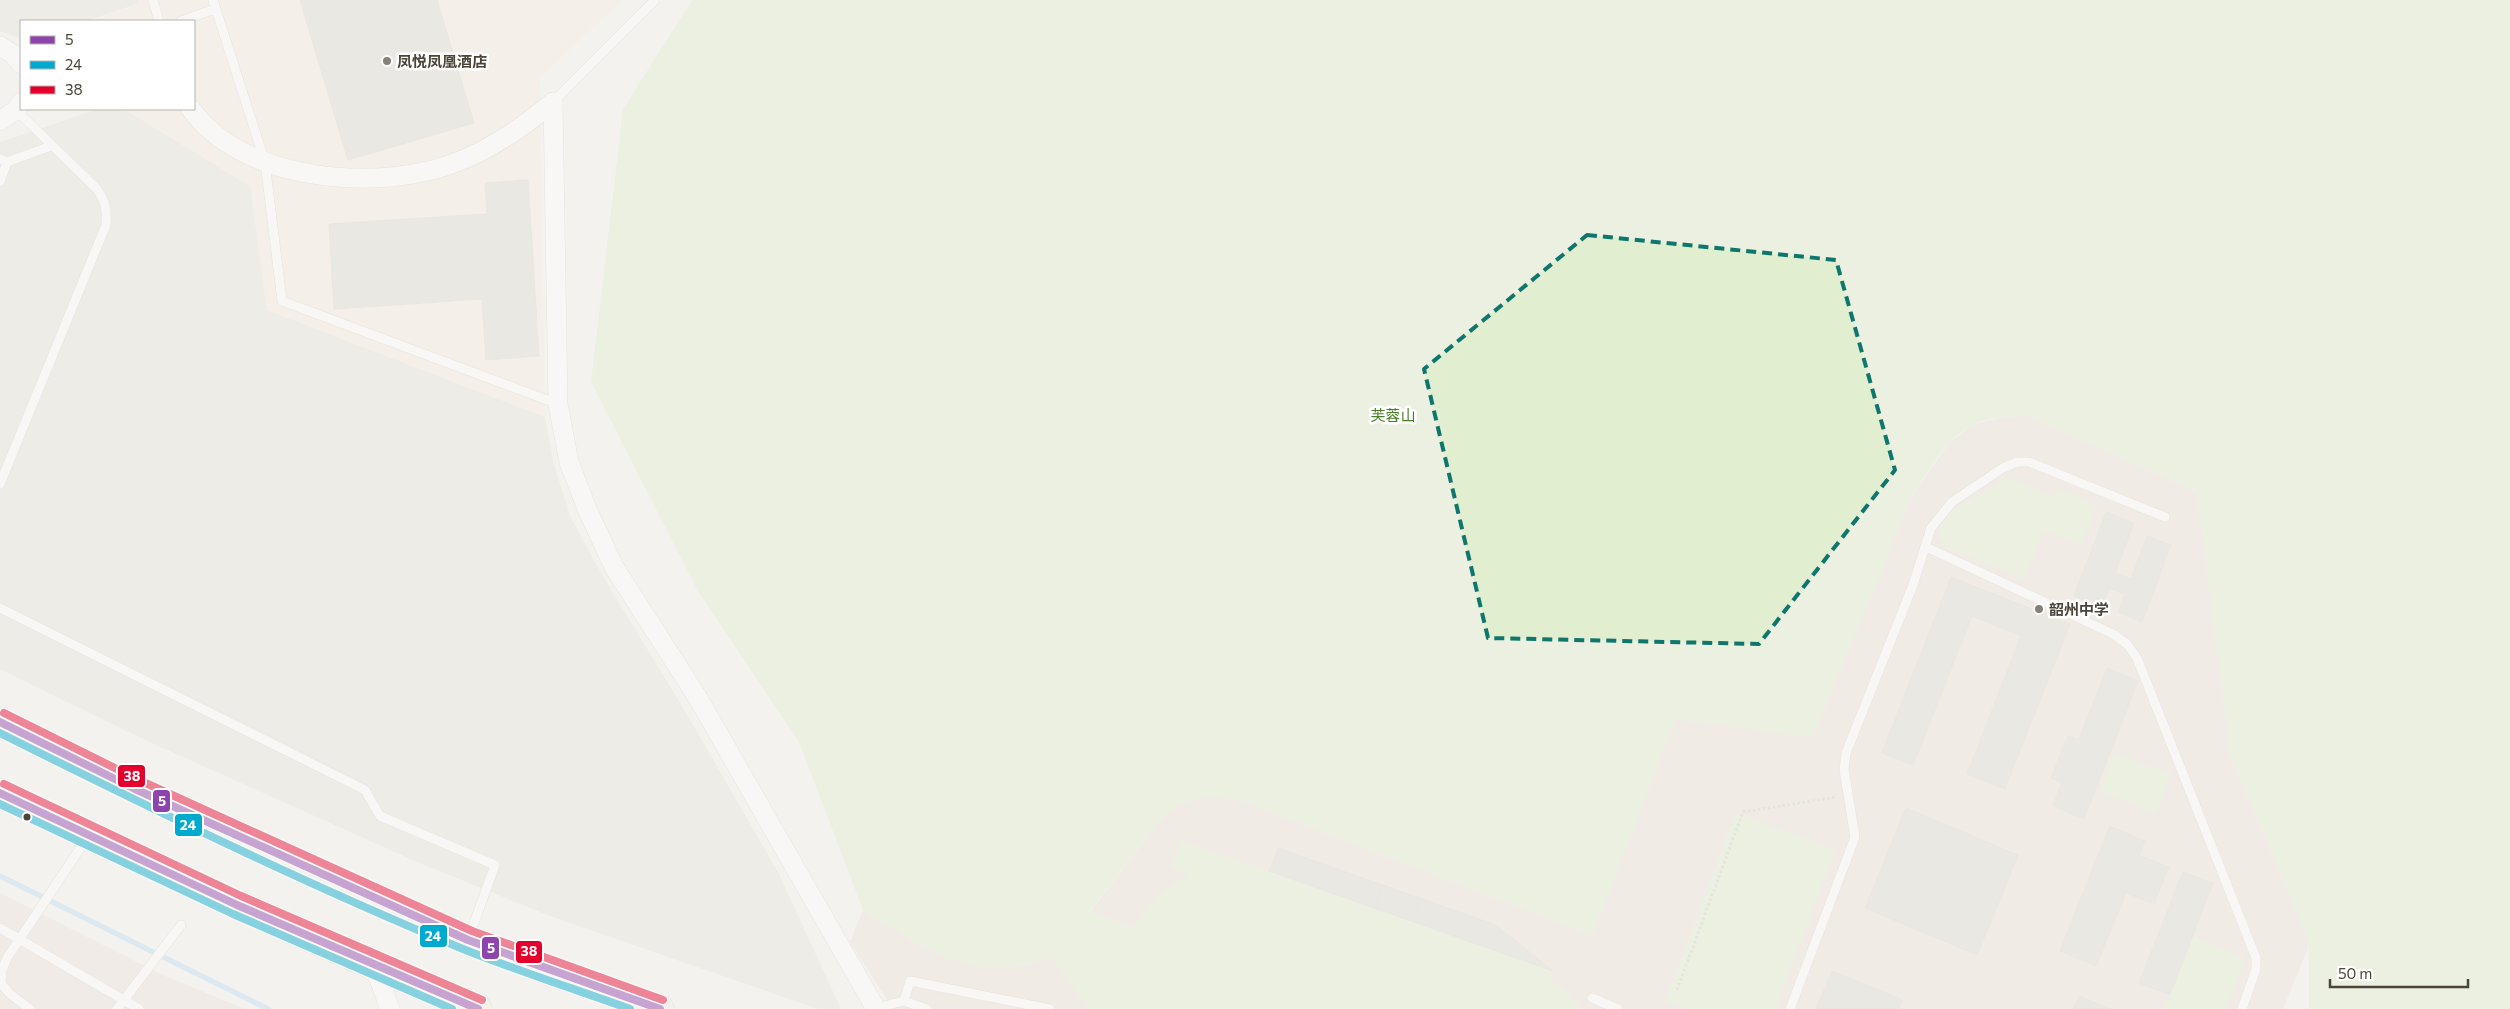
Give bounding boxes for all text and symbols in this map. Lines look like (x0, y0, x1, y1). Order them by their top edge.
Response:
legend (20, 20, 195, 110)
text: 5 (65, 30, 74, 48)
place label: 凤悦凤凰酒店 (397, 52, 487, 70)
text: 24 (65, 55, 82, 73)
marker: 凤悦凤凰酒店 (381, 55, 393, 67)
text: 38 (65, 80, 83, 98)
park label: 芙蓉山 (1370, 406, 1416, 424)
place label: 韶州中学 (2049, 600, 2109, 618)
marker: 韶州中学 (2033, 603, 2045, 615)
line badge: 38 (117, 764, 146, 788)
text: 38 (124, 767, 141, 784)
line badge: 5 (152, 789, 171, 813)
text: 5 (158, 792, 166, 809)
unlabelled marker (22, 812, 32, 822)
line badge: 24 (174, 813, 203, 837)
text: 24 (180, 816, 197, 833)
line badge: 24 (419, 924, 448, 948)
text: 24 (425, 927, 442, 944)
line badge: 5 (481, 936, 500, 960)
text: 5 (487, 939, 495, 956)
line badge: 38 (515, 940, 543, 964)
text: 38 (521, 942, 538, 959)
scale bar (2330, 956, 2468, 988)
text: 50 m (2338, 964, 2372, 982)

